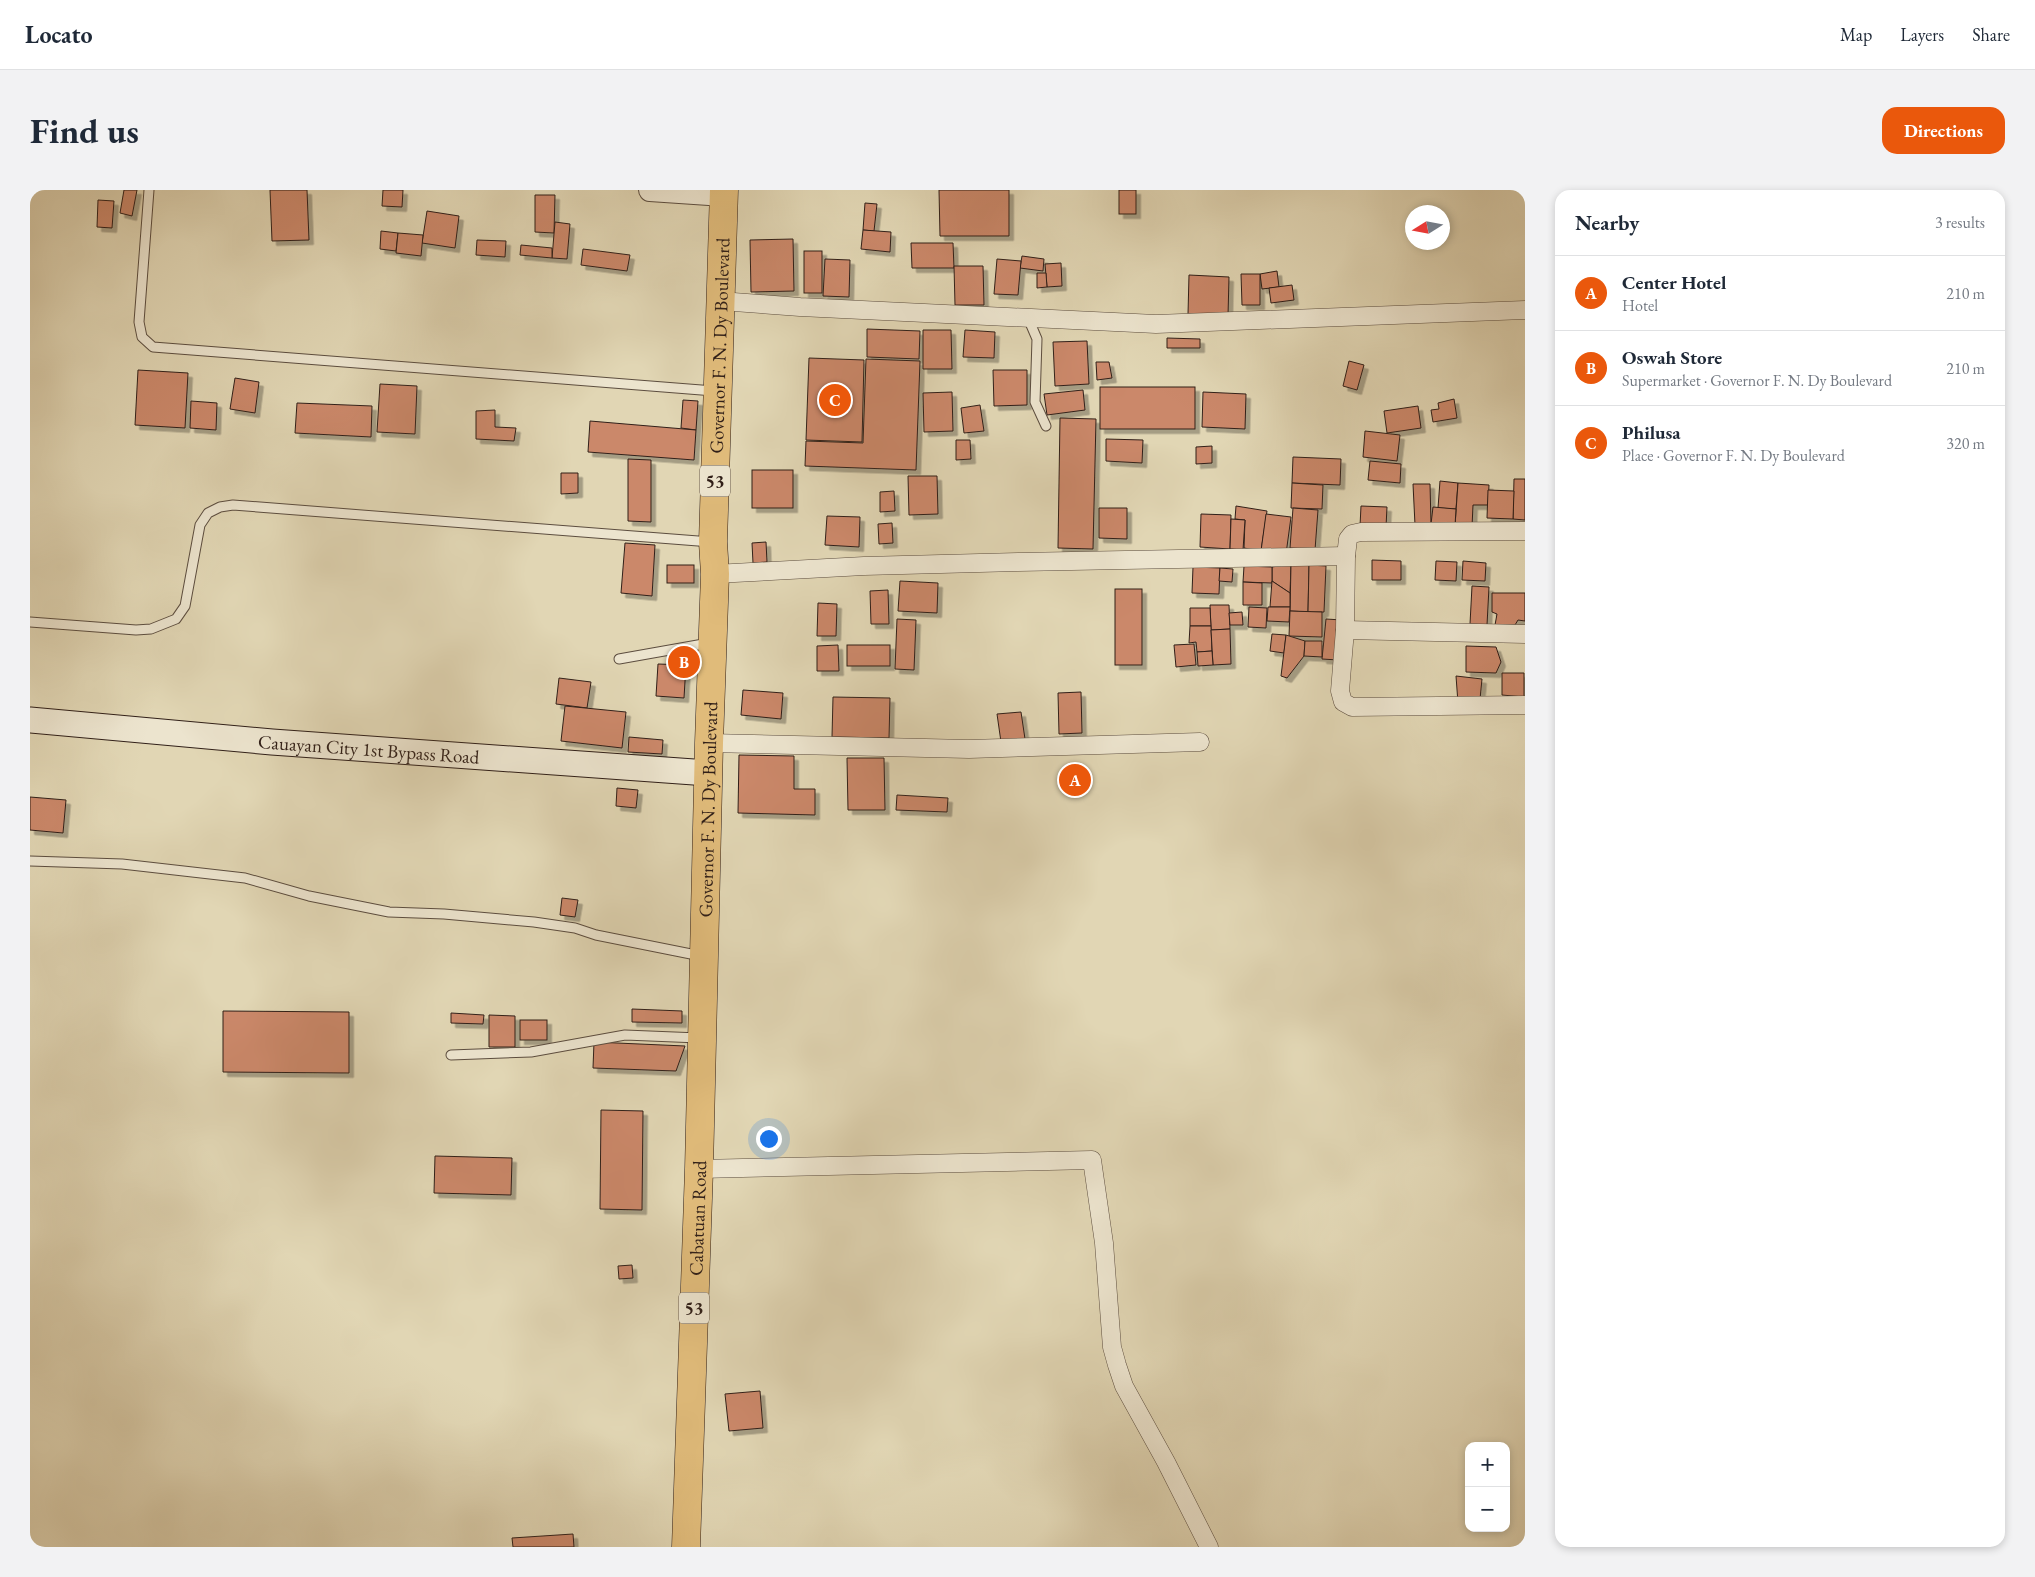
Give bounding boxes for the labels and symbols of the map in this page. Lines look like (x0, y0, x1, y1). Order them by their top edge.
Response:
north arrow (1405, 205, 1450, 250)
street label: Governor F. N. Dy Boulevard (703, 237, 735, 454)
pin: C (819, 381, 851, 419)
road number: 53 (700, 466, 730, 496)
pin: B (668, 643, 700, 681)
street label: Governor F. N. Dy Boulevard (692, 701, 723, 918)
street label: Cauayan City 1st Bypass Road (257, 728, 481, 769)
pin: A (1059, 761, 1091, 799)
your location (756, 1126, 782, 1152)
street label: Cabatuan Road (683, 1160, 712, 1276)
road number: 53 (679, 1292, 709, 1324)

